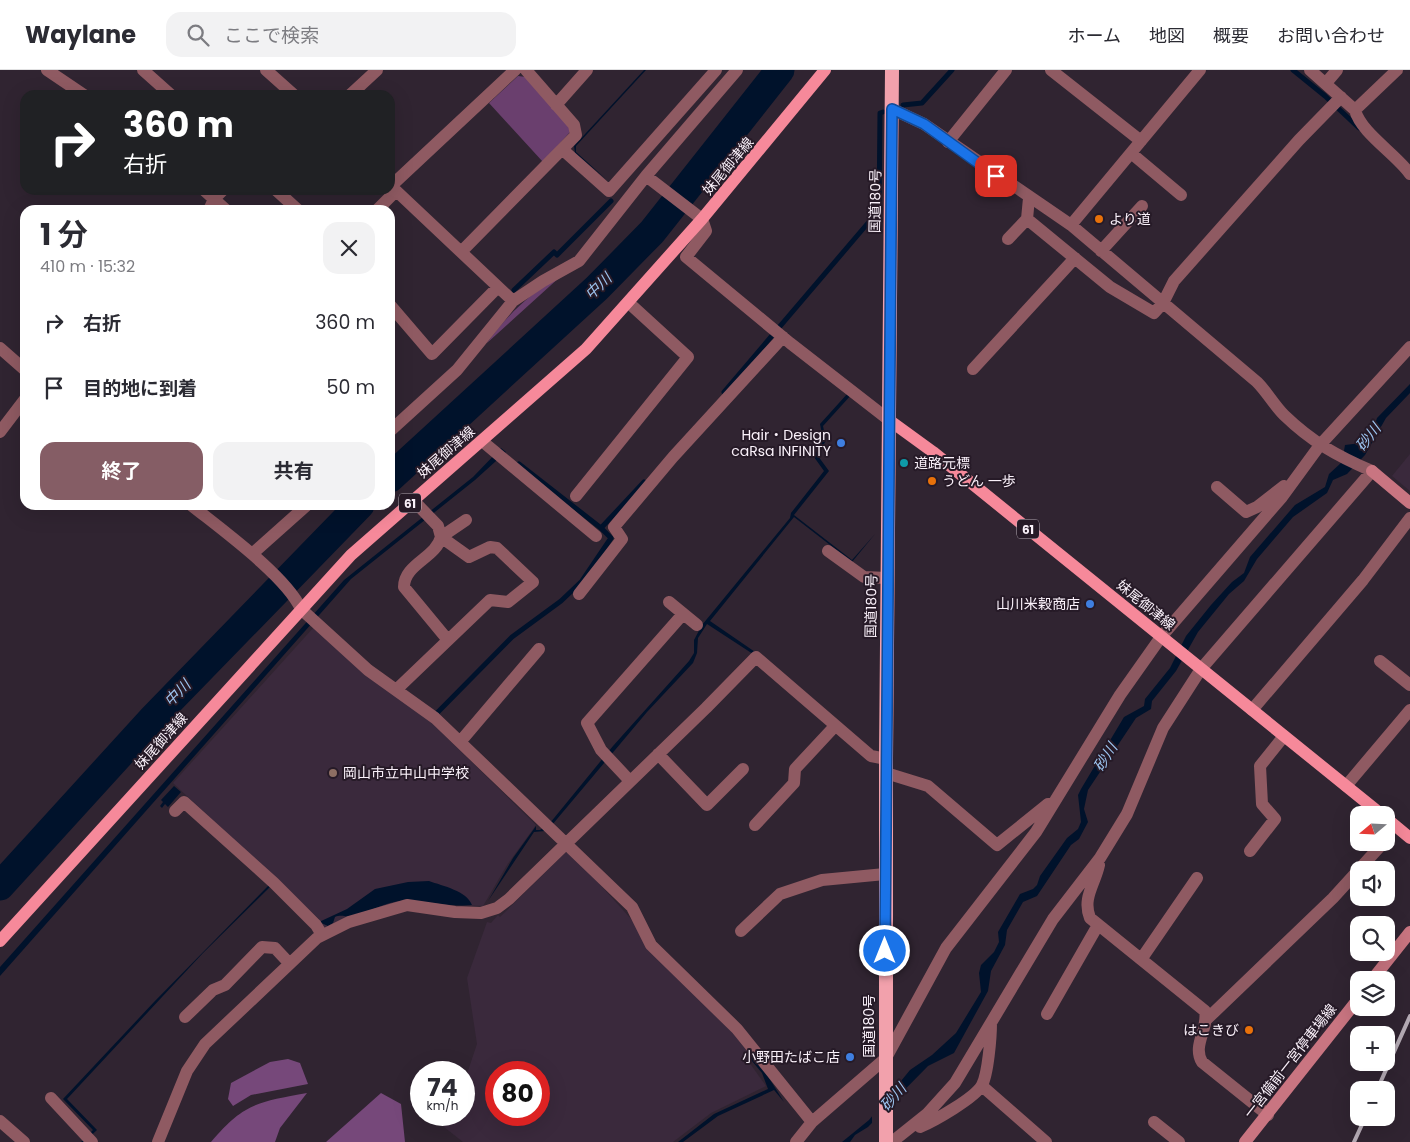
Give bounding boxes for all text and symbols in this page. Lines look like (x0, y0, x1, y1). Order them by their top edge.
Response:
search box (166, 12, 516, 57)
text: Waylane (25, 18, 136, 51)
icon: search (184, 21, 212, 49)
text: ここで検索 (224, 22, 319, 49)
text: ホーム (1068, 23, 1121, 48)
text: 地図 (1149, 23, 1185, 48)
text: 概要 (1213, 23, 1249, 48)
text: お問い合わせ (1277, 23, 1385, 48)
text: 360 m (123, 100, 234, 149)
icon: right (40, 110, 105, 175)
street label: 妹尾御津線 (698, 133, 758, 199)
text: 右折 (123, 149, 167, 180)
pin (975, 155, 1017, 197)
icon: arrive (982, 162, 1010, 190)
street label: 国道180号 (864, 169, 886, 233)
place label: より道 (1109, 209, 1151, 229)
text: 1 分 (40, 213, 88, 256)
marker: より道 (1093, 213, 1105, 225)
button: close (323, 222, 375, 274)
text: 410 m · 15:32 (40, 255, 135, 278)
water label: 中川 (580, 267, 618, 304)
icon: right (40, 309, 68, 337)
text: 360 m (315, 309, 375, 336)
text: 右折 (83, 310, 121, 337)
icon: arrive (40, 374, 68, 402)
text: 50 m (326, 374, 375, 401)
text: 目的地に到着 (83, 375, 197, 402)
water label: 砂川 (1350, 417, 1387, 455)
street label: 妹尾御津線 (413, 421, 479, 483)
place label: Hair・Design caRsa INFINITY (731, 425, 831, 461)
marker: Hair・Design caRsa INFINITY (835, 437, 847, 449)
button: 終了 (40, 442, 203, 500)
button: 共有 (213, 442, 375, 500)
place label: 道路元標 (914, 453, 970, 473)
marker: 道路元標 (898, 457, 910, 469)
place label: うどん 一歩 (942, 471, 1016, 491)
marker: うどん 一歩 (926, 475, 938, 487)
road number: 61 (399, 493, 421, 512)
road number: 61 (1017, 519, 1039, 538)
street label: 国道180号 (860, 574, 882, 638)
street label: 妹尾御津線 (1113, 575, 1179, 635)
place label: 山川米穀商店 (996, 594, 1080, 614)
marker: 山川米穀商店 (1084, 598, 1096, 610)
water label: 中川 (159, 673, 196, 711)
street label: 妹尾御津線 (130, 708, 192, 774)
water label: 砂川 (1088, 737, 1123, 775)
place label: 岡山市立中山中学校 (343, 763, 469, 783)
marker: 岡山市立中山中学校 (327, 767, 339, 779)
north arrow (1350, 806, 1395, 851)
map controls (1350, 806, 1395, 1126)
button: sound (1350, 861, 1395, 906)
button: search (1350, 916, 1395, 961)
position arrow (858, 924, 910, 976)
button: layers (1350, 971, 1395, 1016)
street label: 国道180号 (859, 994, 879, 1058)
street label: 一宮備前一宮停車場線 (1239, 1000, 1341, 1122)
place label: はこきび (1183, 1020, 1239, 1040)
marker: はこきび (1243, 1024, 1255, 1036)
button: + (1350, 1026, 1395, 1071)
place label: 小野田たばこ店 (742, 1047, 840, 1067)
marker: 小野田たばこ店 (844, 1051, 856, 1063)
speed limit sign: 80 (485, 1061, 550, 1126)
text: 74 (427, 1070, 458, 1105)
water label: 砂川 (875, 1077, 912, 1115)
button: − (1350, 1081, 1395, 1126)
text: km/h (427, 1097, 458, 1114)

